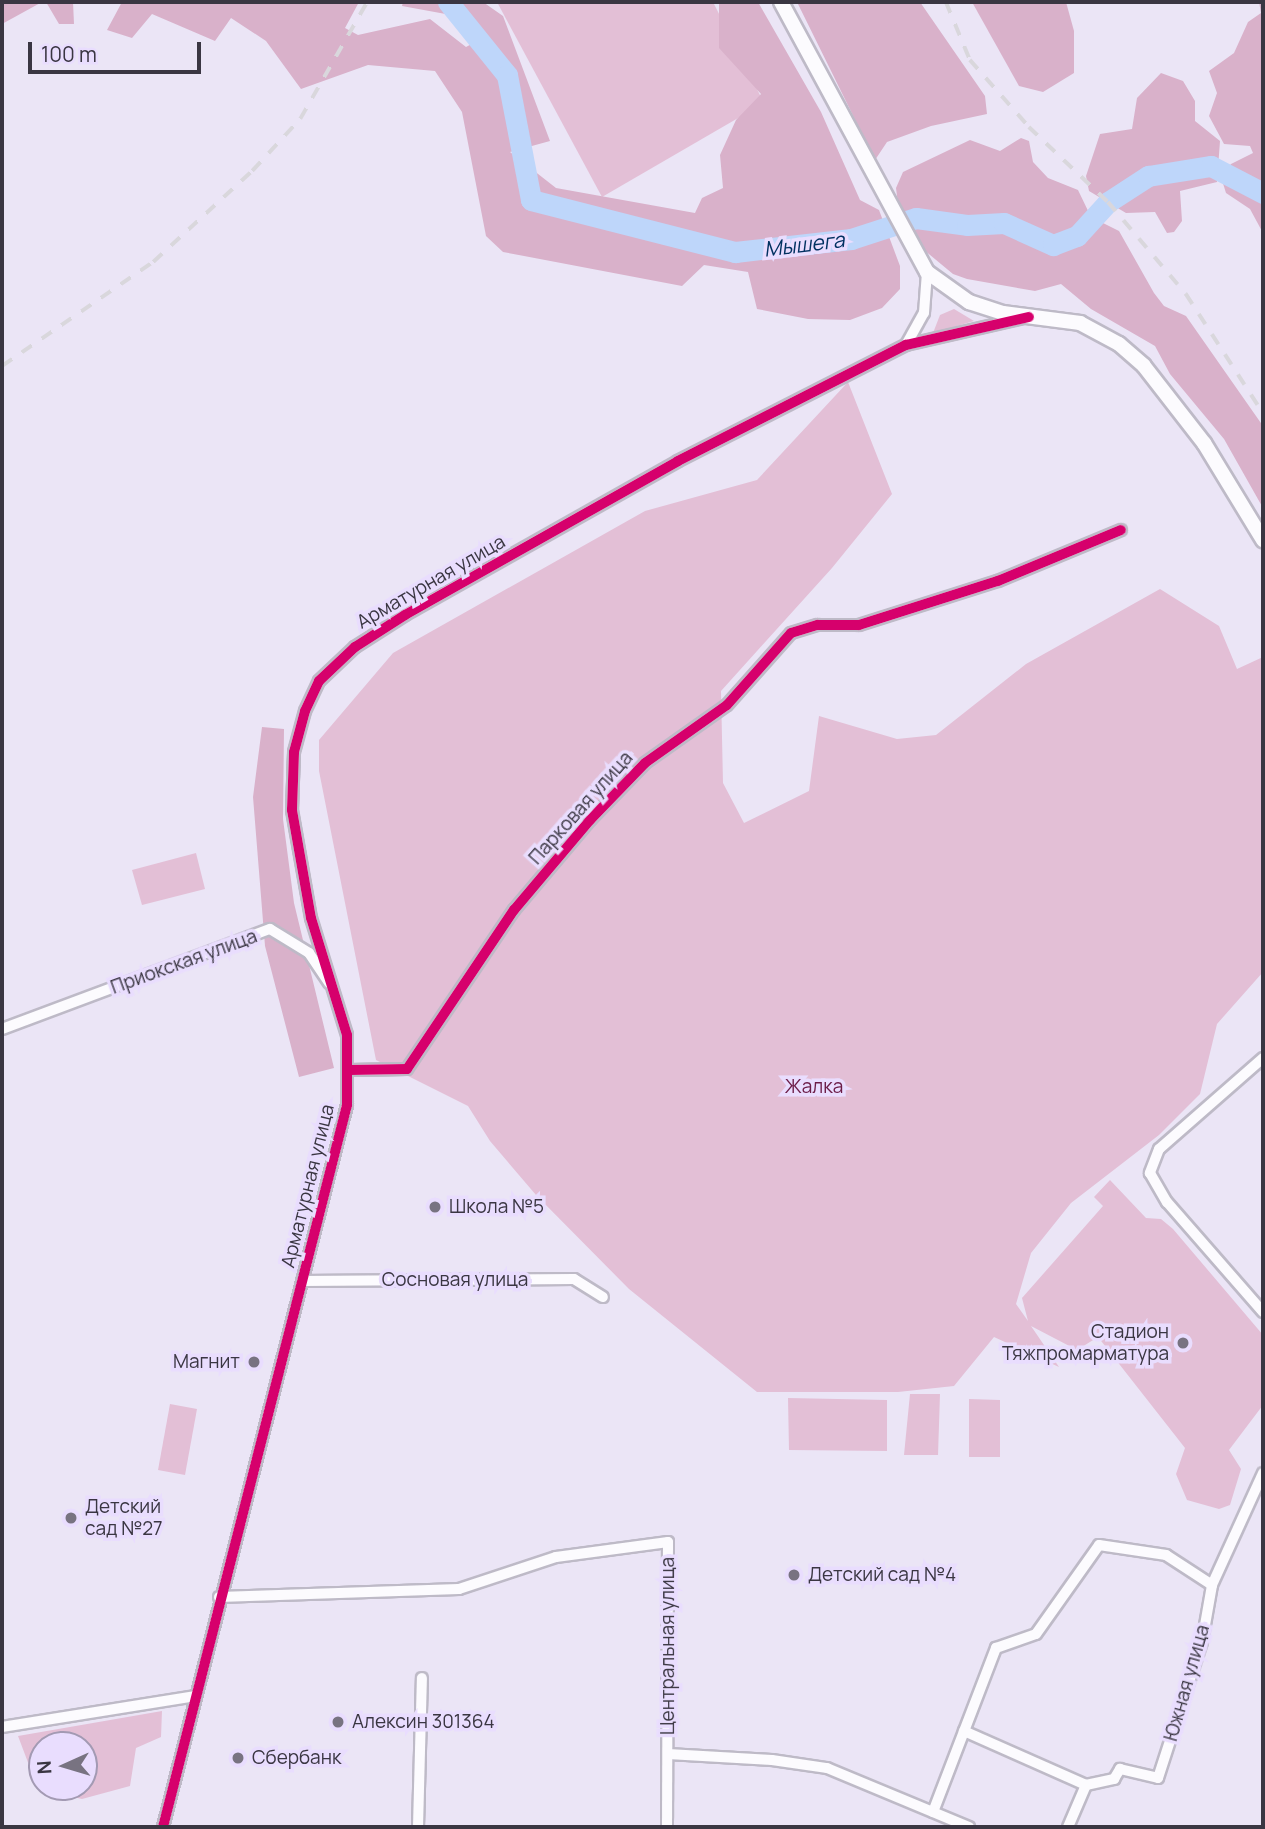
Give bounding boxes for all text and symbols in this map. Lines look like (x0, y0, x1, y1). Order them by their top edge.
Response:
scale bar (32, 28, 205, 72)
text: 100 m (41, 40, 97, 68)
water label: Мышега (762, 227, 846, 261)
street label: Арматурная улица (353, 530, 509, 634)
street label: Парковая улица (524, 747, 638, 869)
street label: Приокская улица (108, 925, 260, 999)
park label: Жалка (785, 1076, 843, 1098)
street label: Арматурная улица (277, 1102, 339, 1270)
place label: Школа №5 (449, 1196, 544, 1218)
marker: Школа №5 (427, 1199, 443, 1215)
street label: Сосновая улица (382, 1269, 528, 1291)
place label: Стадион Тяжпромарматура (1002, 1321, 1169, 1365)
marker: Стадион Тяжпромарматура (1175, 1335, 1191, 1351)
place label: Магнит (173, 1351, 240, 1373)
marker: Магнит (246, 1354, 262, 1370)
place label: Детский сад №27 (85, 1496, 163, 1540)
marker: Детский сад №27 (63, 1510, 79, 1526)
street label: Центральная улица (657, 1557, 679, 1735)
place label: Детский сад №4 (808, 1564, 956, 1586)
marker: Детский сад №4 (786, 1567, 802, 1583)
street label: Южная улица (1159, 1622, 1215, 1744)
place label: Алексин 301364 (352, 1711, 495, 1733)
marker: Алексин 301364 (330, 1714, 346, 1730)
north arrow (28, 1731, 98, 1801)
place label: Сбербанк (252, 1747, 341, 1769)
marker: Сбербанк (230, 1750, 246, 1766)
text: N (31, 1760, 57, 1775)

